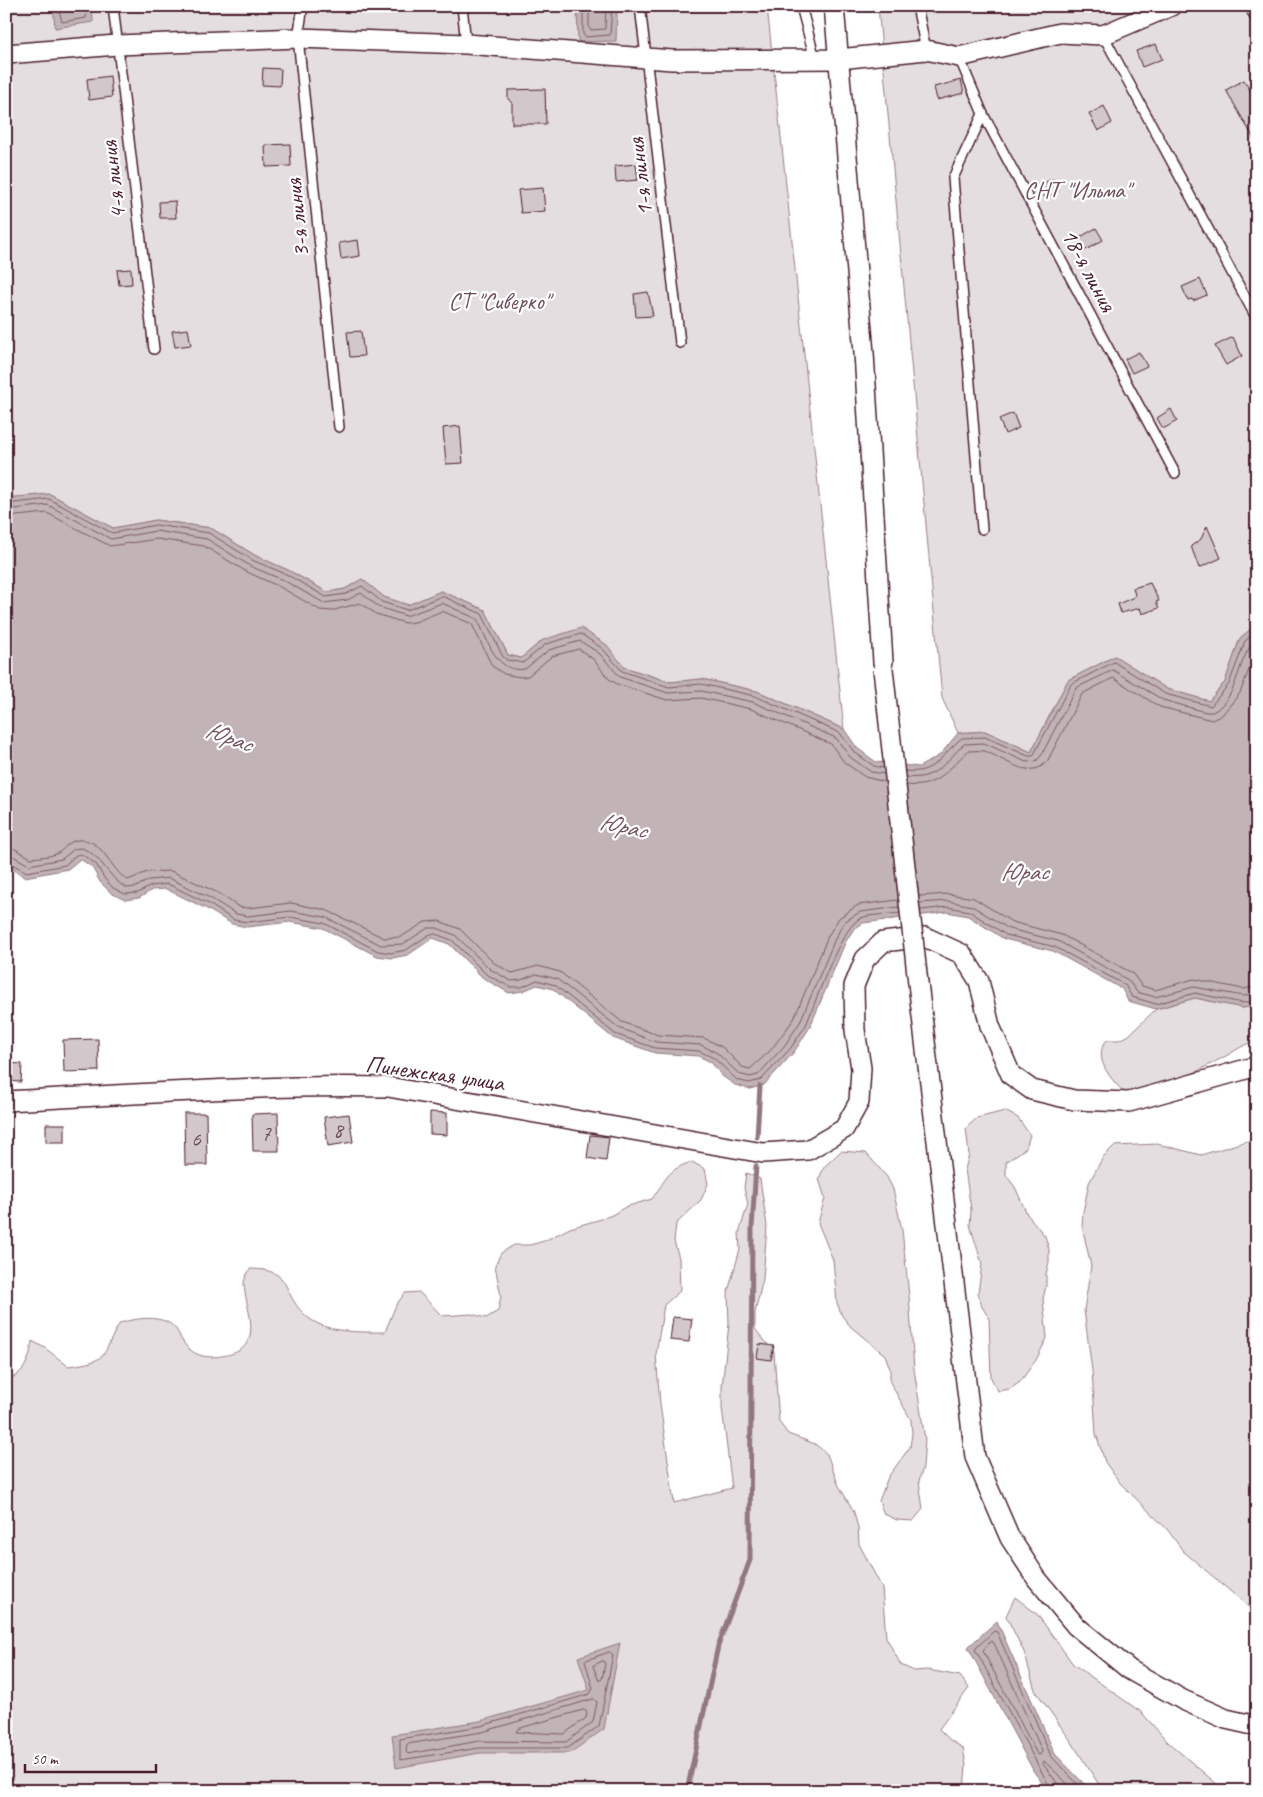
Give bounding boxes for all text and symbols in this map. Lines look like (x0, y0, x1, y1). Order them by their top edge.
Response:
street label: 1-я линия (620, 135, 660, 218)
street label: 4-я линия (93, 138, 133, 221)
park label: СНТ "Ильма" (1024, 175, 1135, 205)
street label: 3-я линия (278, 176, 316, 259)
street label: 18-я линия (1055, 223, 1124, 318)
park label: СТ "Сиверко" (449, 286, 555, 316)
water label: Юрас (201, 714, 259, 761)
water label: Юрас (597, 806, 652, 847)
water label: Юрас (1000, 856, 1051, 888)
street label: Пинежская улица (364, 1048, 508, 1098)
house number: 8 (333, 1117, 345, 1143)
house number: 7 (261, 1120, 272, 1146)
house number: 6 (191, 1126, 201, 1152)
scale bar (25, 1742, 156, 1774)
text: 50 m (32, 1750, 59, 1769)

